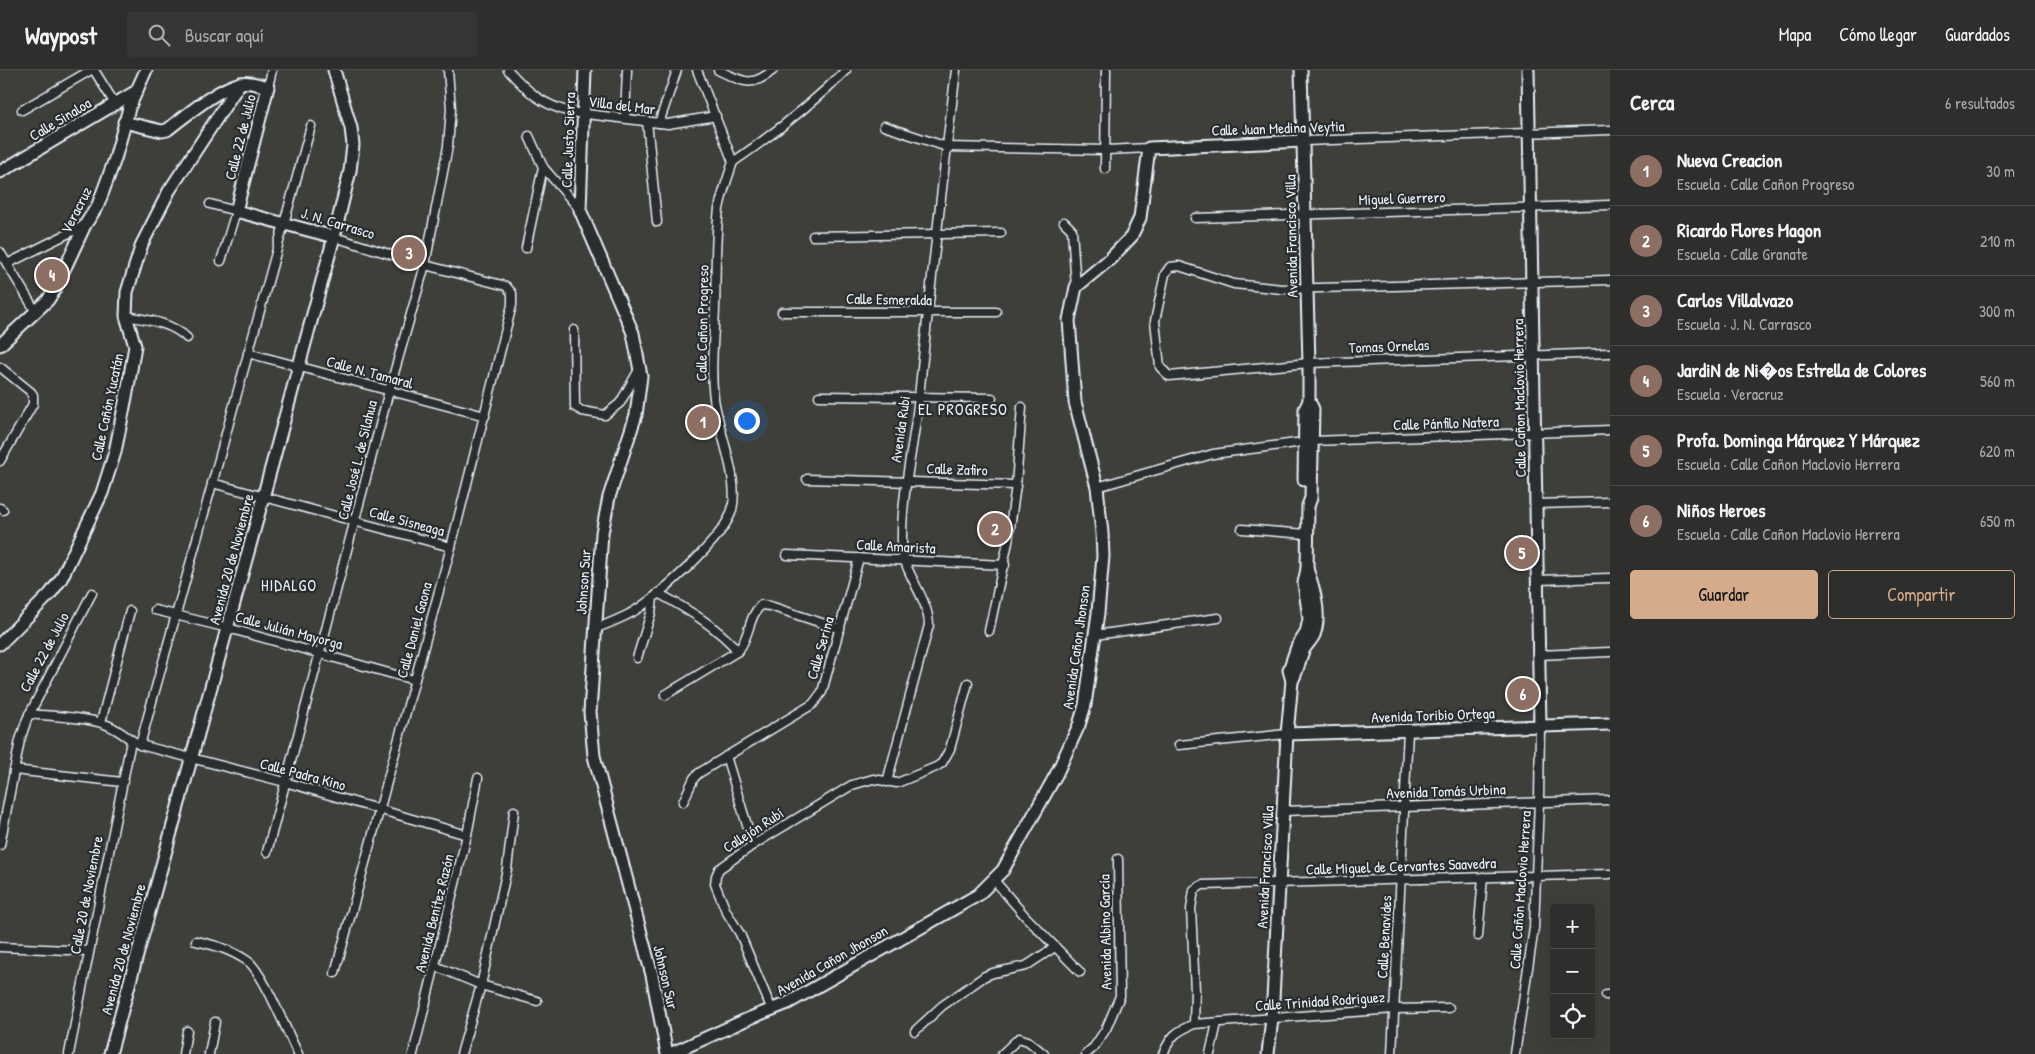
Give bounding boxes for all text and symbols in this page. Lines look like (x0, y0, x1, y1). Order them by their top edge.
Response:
search box (127, 12, 477, 57)
text: Waypost (25, 19, 97, 51)
icon: search (145, 21, 173, 49)
text: Buscar aquí (185, 22, 264, 48)
text: Mapa (1779, 22, 1811, 47)
text: Cómo llegar (1839, 22, 1917, 47)
text: Guardados (1945, 22, 2010, 47)
text: Cerca (1630, 88, 1674, 117)
street label: Villa del Mar (587, 90, 657, 120)
street label: Calle Sinaloa (25, 92, 95, 146)
street label: Calle 22 de Julio (219, 92, 261, 182)
street label: Calle Justo Sierra (556, 92, 580, 188)
text: 6 resultados (1945, 92, 2015, 114)
street label: Calle Juan Medina Veytia (1211, 115, 1345, 141)
text: Nueva Creacion (1677, 147, 1782, 173)
text: 1 (1643, 160, 1649, 182)
text: 30 m (1986, 160, 2015, 182)
text: Escuela · Calle Cañon Progreso (1677, 173, 1854, 195)
street label: Avenida Francisco Villa (1279, 174, 1303, 298)
street label: Veracruz (55, 182, 97, 237)
street label: Miguel Guerrero (1358, 186, 1446, 210)
street label: J. N. Carrasco (299, 202, 377, 244)
text: Ricardo Flores Magon (1677, 217, 1821, 243)
text: 2 (1642, 230, 1650, 252)
text: 210 m (1980, 230, 2015, 252)
pin: 3 (393, 234, 425, 272)
text: Escuela · Calle Granate (1677, 243, 1808, 265)
pin: 4 (36, 256, 68, 294)
street label: Calle Cañon Progreso (690, 265, 714, 381)
text: Carlos Villalvazo (1677, 287, 1793, 313)
street label: Calle Esmeralda (846, 288, 932, 310)
text: 3 (1642, 300, 1650, 322)
text: 300 m (1979, 300, 2015, 322)
text: Escuela · J. N. Carrasco (1677, 313, 1811, 335)
street label: Calle Cañon Maclovio Herrera (1507, 318, 1531, 478)
street label: Tomas Ornelas (1348, 334, 1430, 358)
street label: Calle N. Tamaral (324, 350, 416, 394)
street label: Calle Cañón Yucatán (85, 351, 129, 463)
text: JardiN de Ni�os Estrella de Colores (1677, 357, 1926, 383)
text: 4 (1643, 370, 1649, 392)
text: 560 m (1980, 370, 2015, 392)
text: Escuela · Veracruz (1677, 383, 1784, 405)
street label: Avenida Rubi (885, 394, 915, 464)
street label: Calle José L. de Silahua (332, 398, 382, 522)
district label: EL PROGRESO (918, 398, 1008, 420)
pin: 1 (687, 403, 719, 441)
your location (734, 408, 760, 434)
street label: Calle Pánfilo Natera (1393, 411, 1499, 435)
text: Profa. Dominga Márquez Y Márquez (1677, 427, 1920, 453)
text: 5 (1643, 440, 1649, 462)
text: 620 m (1979, 440, 2015, 462)
text: Escuela · Calle Cañon Maclovio Herrera (1677, 453, 1900, 475)
street label: Calle Zafiro (926, 457, 988, 481)
street label: Avenida 20 de Noviembre (203, 491, 259, 627)
text: Niños Heroes (1677, 497, 1766, 523)
street label: Calle Sisneaga (367, 501, 447, 541)
pin: 2 (979, 510, 1011, 548)
text: 6 (1643, 510, 1649, 532)
text: 650 m (1980, 510, 2015, 532)
text: Escuela · Calle Cañon Maclovio Herrera (1677, 523, 1900, 545)
street label: Calle Amarista (856, 533, 936, 559)
pin: 5 (1506, 534, 1538, 572)
street label: Johnson Sur (570, 548, 596, 615)
button: Guardar (1630, 570, 1818, 619)
button: Compartir (1828, 570, 2015, 619)
district label: HIDALGO (261, 574, 317, 596)
street label: Calle Daniel Gaona (391, 580, 437, 680)
street label: Avenida Cañon Jhonson (1057, 583, 1095, 710)
street label: Calle Julián Mayorga (233, 606, 345, 654)
street label: Calle 22 de Julio (14, 608, 74, 696)
street label: Calle Serina (801, 614, 839, 682)
pin: 6 (1507, 675, 1539, 713)
street label: Avenida Toribio Ortega (1371, 702, 1495, 728)
street label: Calle Padra Kino (258, 752, 348, 796)
street label: Avenida Tomás Urbina (1386, 778, 1506, 804)
street label: Callejón Rubí (718, 802, 788, 858)
street label: Avenida Francisco Villa (1251, 805, 1279, 929)
street label: Calle Cañón Maclovio Herrera (1504, 810, 1536, 970)
street label: Calle 20 de Noviembre (64, 834, 108, 956)
street label: Avenida Benítez Razón (409, 851, 459, 974)
street label: Calle Miguel de Cervantes Saavedra (1305, 852, 1497, 880)
street label: Avenida Albino García (1093, 874, 1117, 990)
street label: Avenida 20 de Noviembre (95, 881, 151, 1017)
street label: Calle Benavides (1371, 895, 1397, 979)
map controls (1550, 904, 1595, 1039)
button: + (1550, 904, 1595, 949)
street label: Avenida Cañon Jhonson (773, 920, 892, 1000)
street label: Johnson Sur (648, 943, 684, 1011)
button: − (1550, 949, 1595, 994)
street label: Calle Trinidad Rodriguez (1254, 986, 1386, 1016)
button: locate (1550, 994, 1595, 1039)

